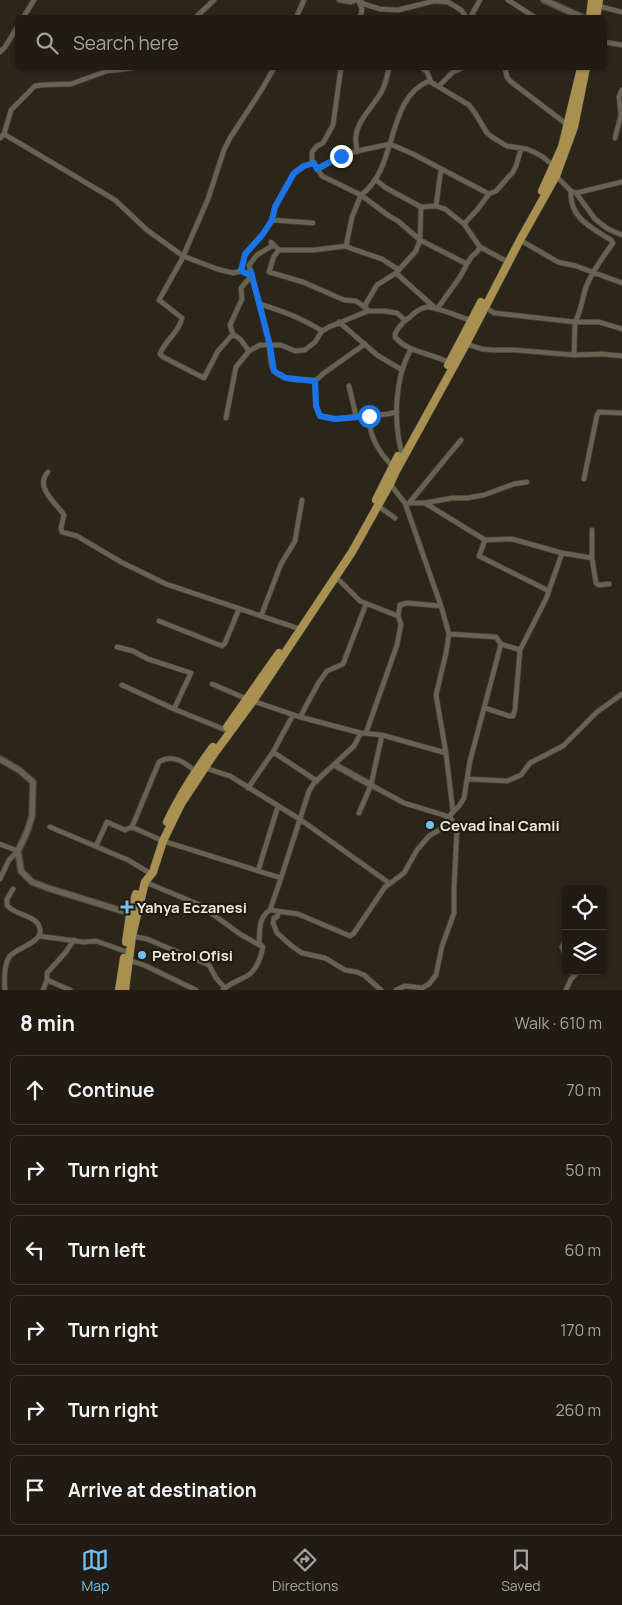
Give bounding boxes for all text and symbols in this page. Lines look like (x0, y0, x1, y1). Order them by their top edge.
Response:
search box (15, 15, 607, 70)
icon: search (33, 29, 61, 57)
text: Search here (73, 30, 179, 56)
route end (330, 145, 353, 168)
route start (358, 405, 381, 428)
place label: Cevad İnal Camii (440, 815, 560, 836)
marker: Cevad İnal Camii (424, 819, 436, 831)
map controls (562, 885, 607, 975)
button: locate (562, 885, 607, 930)
place label: Yahya Eczanesi (137, 897, 247, 918)
marker: Yahya Eczanesi (121, 901, 133, 913)
button: layers (562, 930, 607, 975)
place label: Petrol Ofisi (152, 945, 233, 966)
marker: Petrol Ofisi (136, 949, 148, 961)
text: 8 min (20, 1009, 75, 1037)
text: Walk · 610 m (515, 1012, 602, 1034)
icon: ahead (21, 1076, 49, 1104)
text: Continue (68, 1077, 154, 1103)
text: 70 m (566, 1079, 601, 1101)
icon: right (21, 1156, 49, 1184)
text: Turn right (68, 1157, 158, 1183)
text: 50 m (565, 1159, 601, 1181)
icon: left (21, 1236, 49, 1264)
text: Turn left (68, 1237, 146, 1263)
text: 60 m (565, 1239, 601, 1261)
icon: right (21, 1316, 49, 1344)
text: Turn right (68, 1317, 158, 1343)
text: 170 m (560, 1319, 601, 1341)
icon: right (21, 1396, 49, 1424)
text: Turn right (68, 1397, 158, 1423)
text: 260 m (555, 1399, 601, 1421)
icon: arrive (21, 1476, 49, 1504)
text: Arrive at destination (68, 1477, 257, 1503)
tab: Map (81, 1546, 109, 1595)
tab: Directions (272, 1546, 338, 1595)
tab: Saved (501, 1546, 541, 1595)

